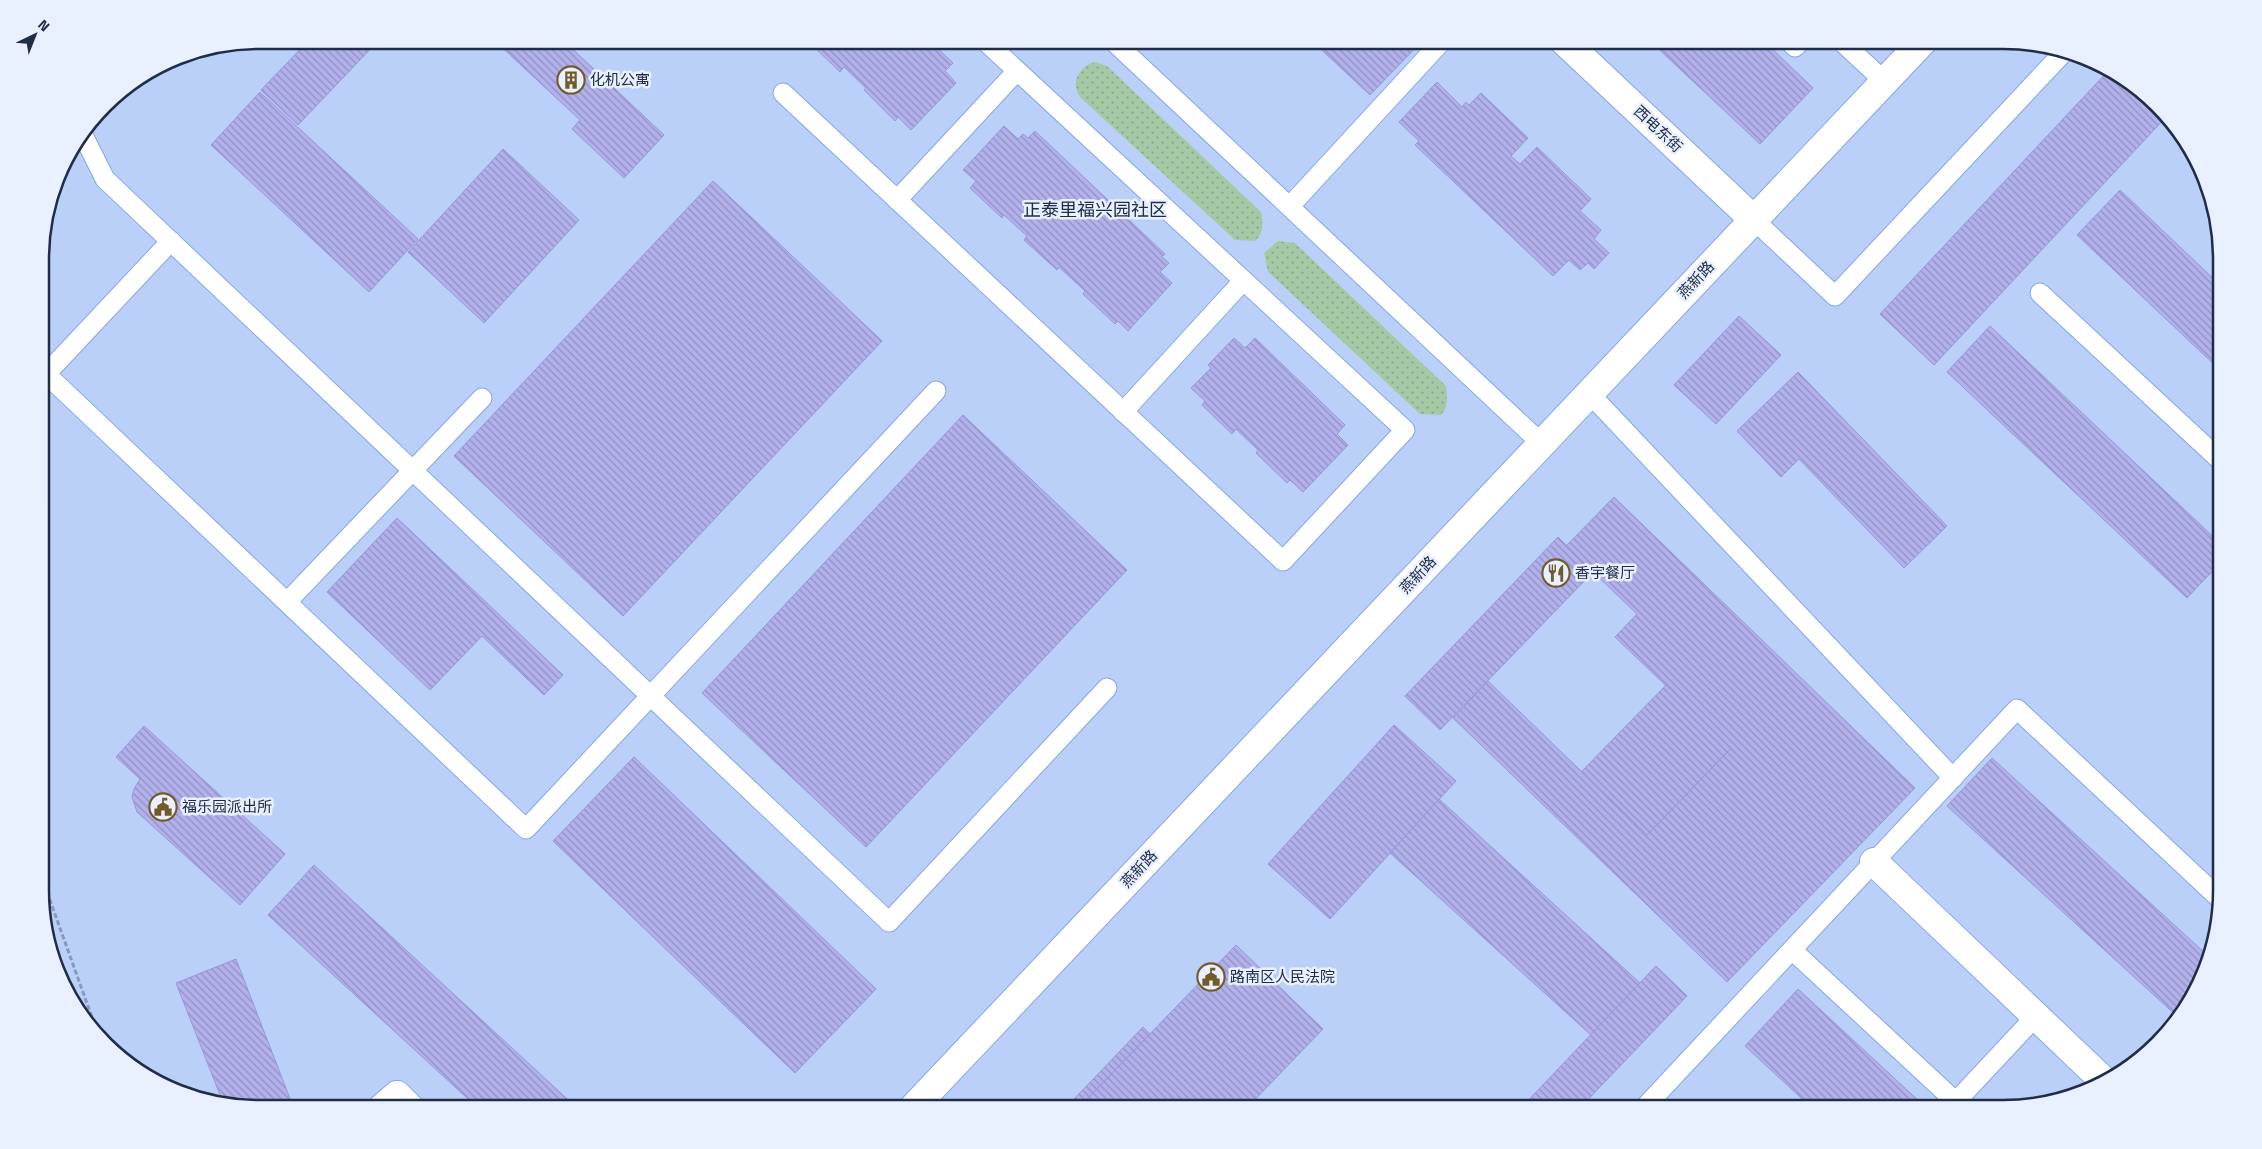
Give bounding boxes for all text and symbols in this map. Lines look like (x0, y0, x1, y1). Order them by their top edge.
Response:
north arrow (10, 10, 60, 60)
text: N (33, 14, 55, 36)
building icon: 化机公寓 (556, 65, 586, 95)
place label: 化机公寓 (590, 68, 650, 91)
street label: 西电东街 (1629, 100, 1688, 158)
district label: 正泰里福兴园社区 (1023, 196, 1167, 223)
street label: 燕新路 (1672, 255, 1719, 304)
street label: 燕新路 (1394, 550, 1441, 599)
restaurant icon: 香宇餐厅 (1541, 558, 1571, 588)
place label: 香宇餐厅 (1575, 561, 1635, 584)
public building icon: 福乐园派出所 (148, 792, 178, 822)
place label: 福乐园派出所 (182, 795, 272, 818)
street label: 燕新路 (1115, 844, 1162, 893)
public building icon: 路南区人民法院 (1196, 962, 1226, 992)
place label: 路南区人民法院 (1230, 965, 1335, 988)

